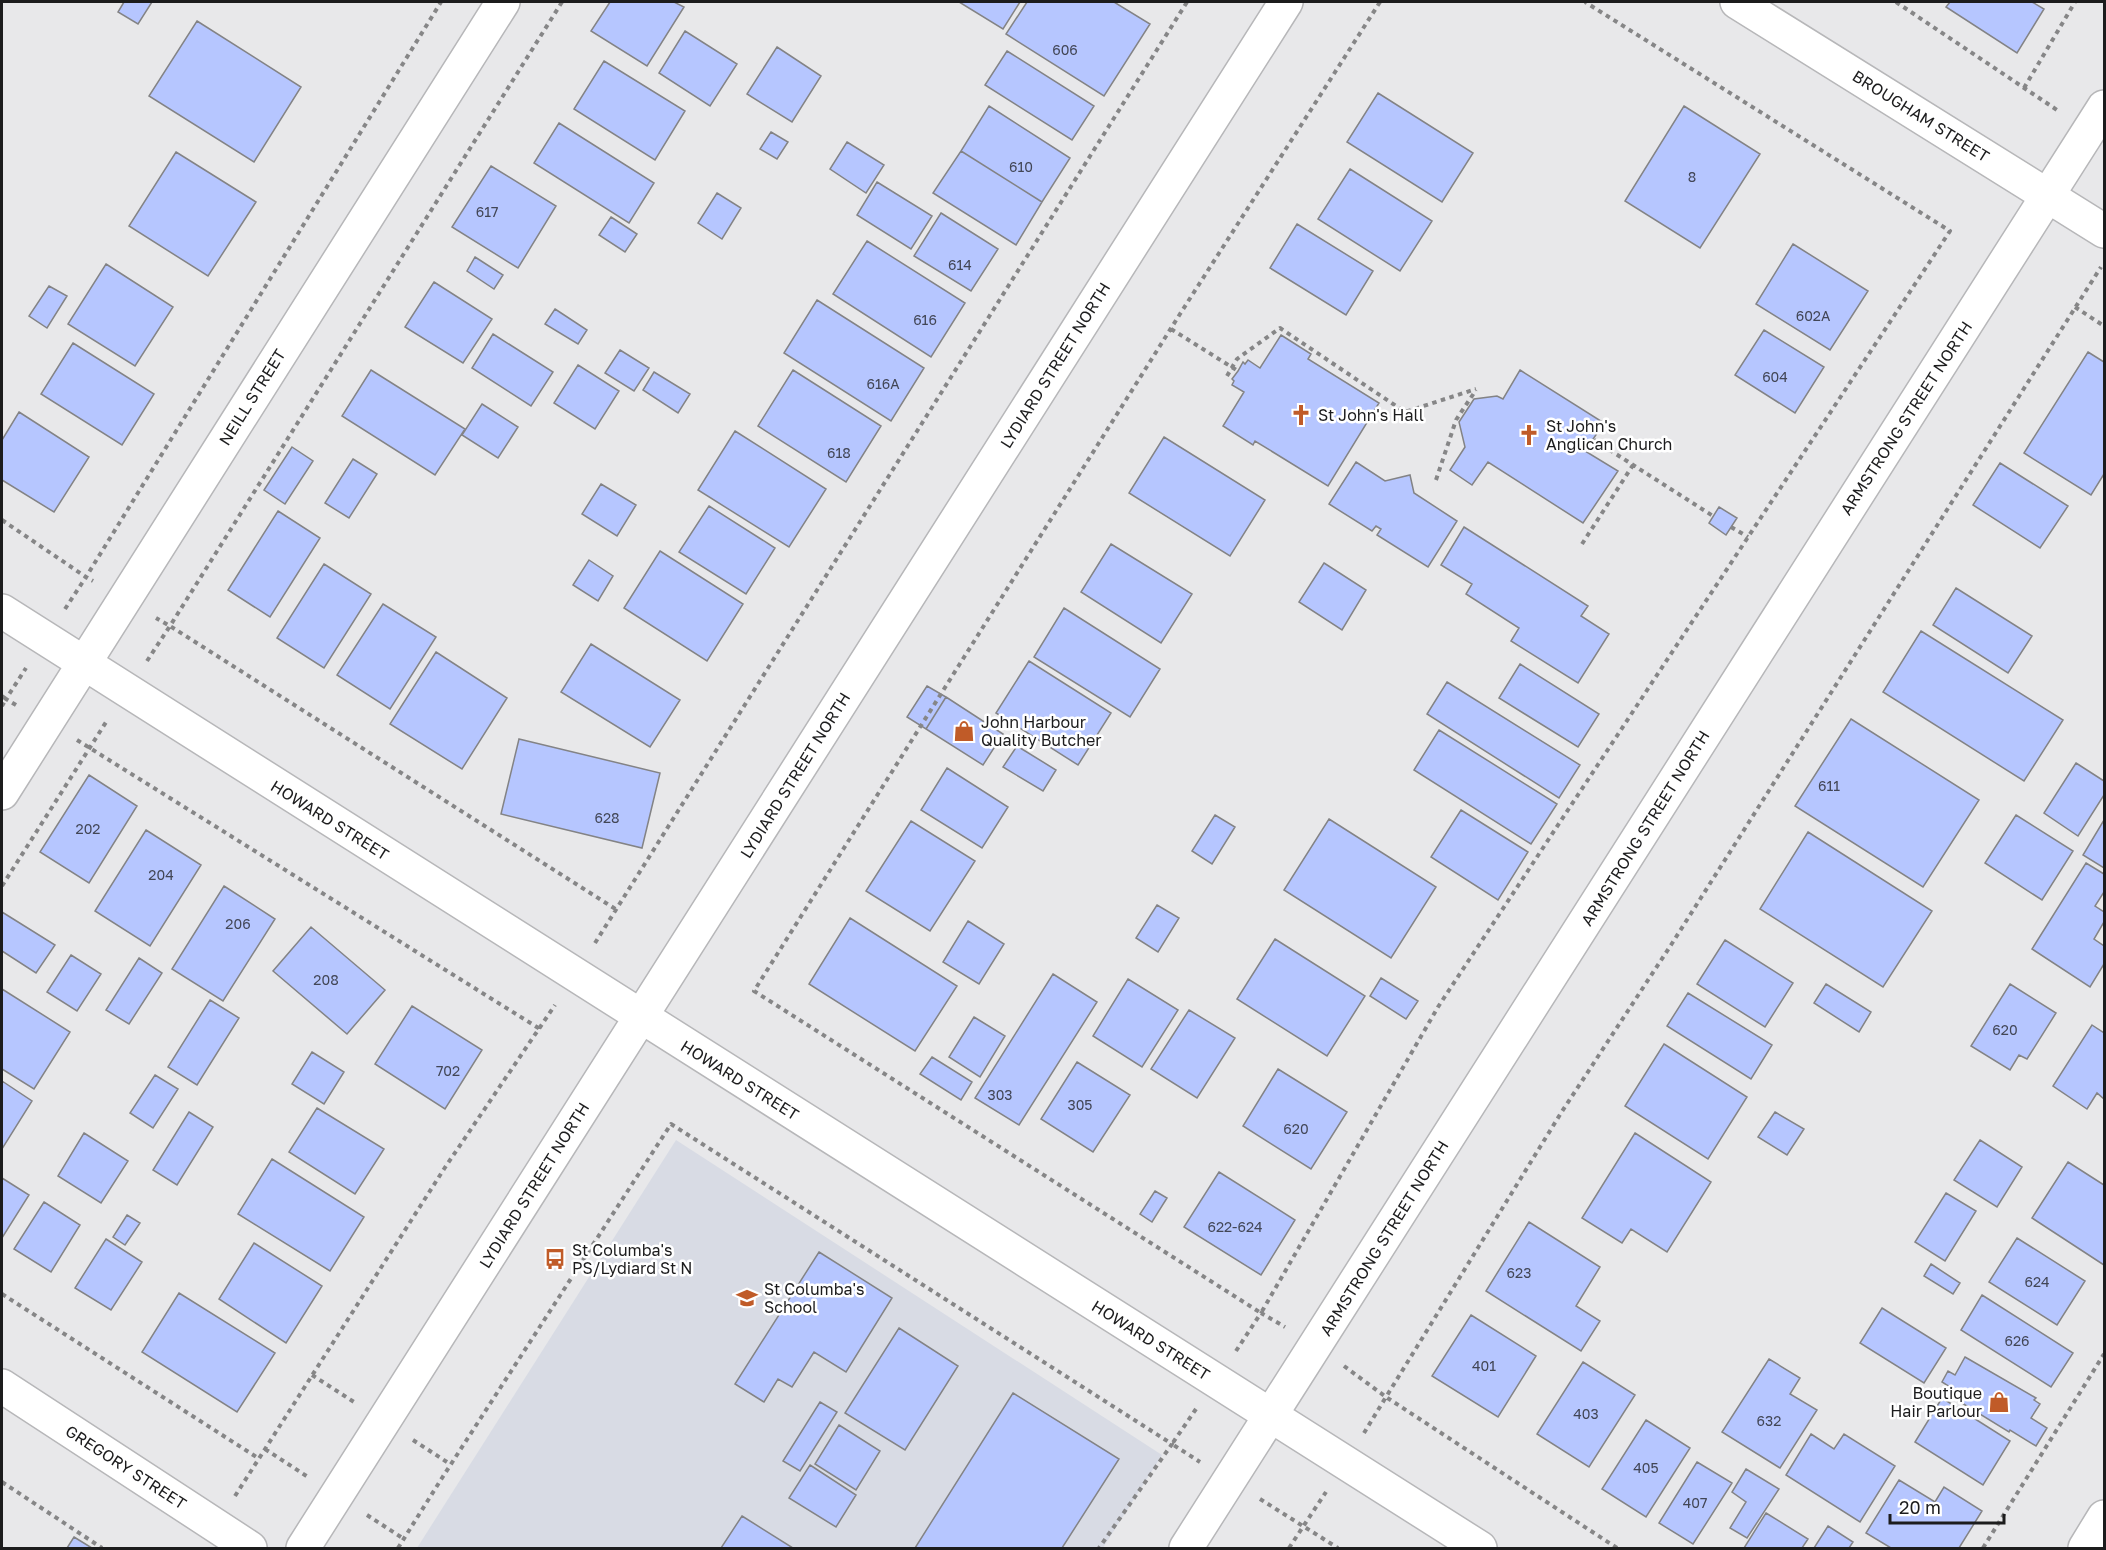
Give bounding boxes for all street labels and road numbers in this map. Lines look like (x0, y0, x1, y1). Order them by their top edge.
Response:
street label: BROUGHAM STREET (1849, 66, 1993, 166)
street label: LYDIARD STREET NORTH (996, 278, 1114, 452)
street label: ARMSTRONG STREET NORTH (1836, 317, 1976, 519)
street label: NEILL STREET (214, 345, 290, 449)
street label: LYDIARD STREET NORTH (736, 688, 854, 862)
street label: ARMSTRONG STREET NORTH (1576, 727, 1714, 929)
street label: HOWARD STREET (267, 776, 393, 864)
street label: HOWARD STREET (677, 1036, 803, 1124)
street label: LYDIARD STREET NORTH (475, 1098, 593, 1272)
street label: ARMSTRONG STREET NORTH (1315, 1137, 1453, 1339)
street label: HOWARD STREET (1088, 1296, 1214, 1384)
street label: GREGORY STREET (62, 1420, 190, 1514)

